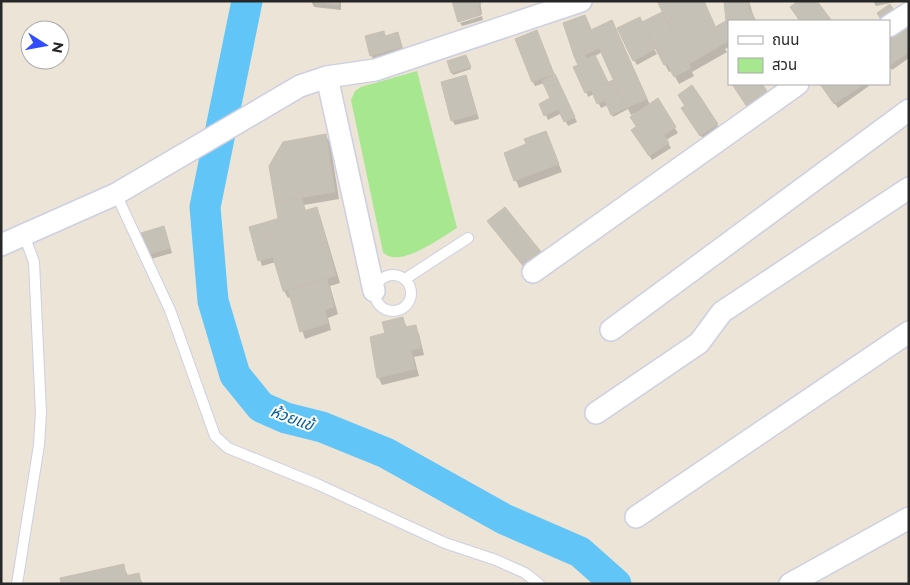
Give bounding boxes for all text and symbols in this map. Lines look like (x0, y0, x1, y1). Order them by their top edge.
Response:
north arrow (20, 20, 70, 70)
legend (728, 20, 890, 85)
text: ถนน (772, 30, 799, 49)
text: N (48, 40, 68, 55)
text: สวน (772, 55, 797, 74)
water label: ห้วยแข้ (268, 401, 318, 435)

